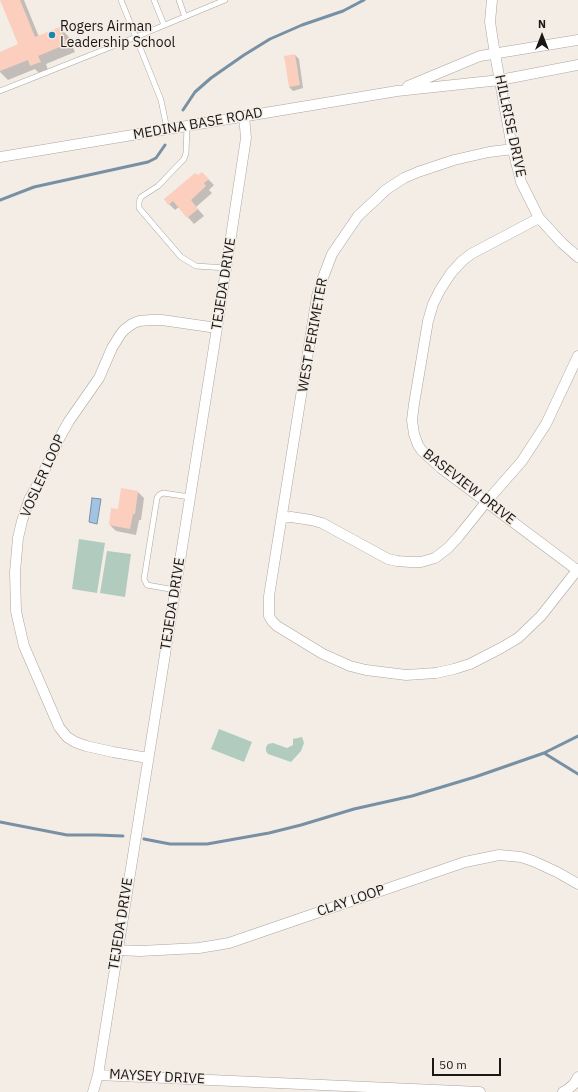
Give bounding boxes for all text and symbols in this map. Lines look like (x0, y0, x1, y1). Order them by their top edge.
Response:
north arrow (522, 16, 562, 56)
text: N (538, 17, 546, 31)
place label: Rogers Airman Leadership School (60, 19, 175, 52)
marker: Rogers Airman Leadership School (47, 30, 57, 40)
street label: HILLRISE DRIVE (491, 73, 529, 179)
street label: MEDINA BASE ROAD (132, 104, 264, 144)
street label: TEJEDA DRIVE (208, 237, 240, 331)
street label: WEST PERIMETER (295, 277, 331, 393)
street label: VOSLER LOOP (17, 432, 69, 520)
street label: BASEVIEW DRIVE (419, 446, 519, 528)
street label: TEJEDA DRIVE (157, 557, 189, 651)
street label: TEJEDA DRIVE (105, 877, 137, 971)
street label: CLAY LOOP (315, 882, 387, 920)
scale bar (434, 1050, 503, 1076)
text: 50 m (439, 1057, 467, 1072)
street label: MAYSEY DRIVE (109, 1066, 205, 1088)

